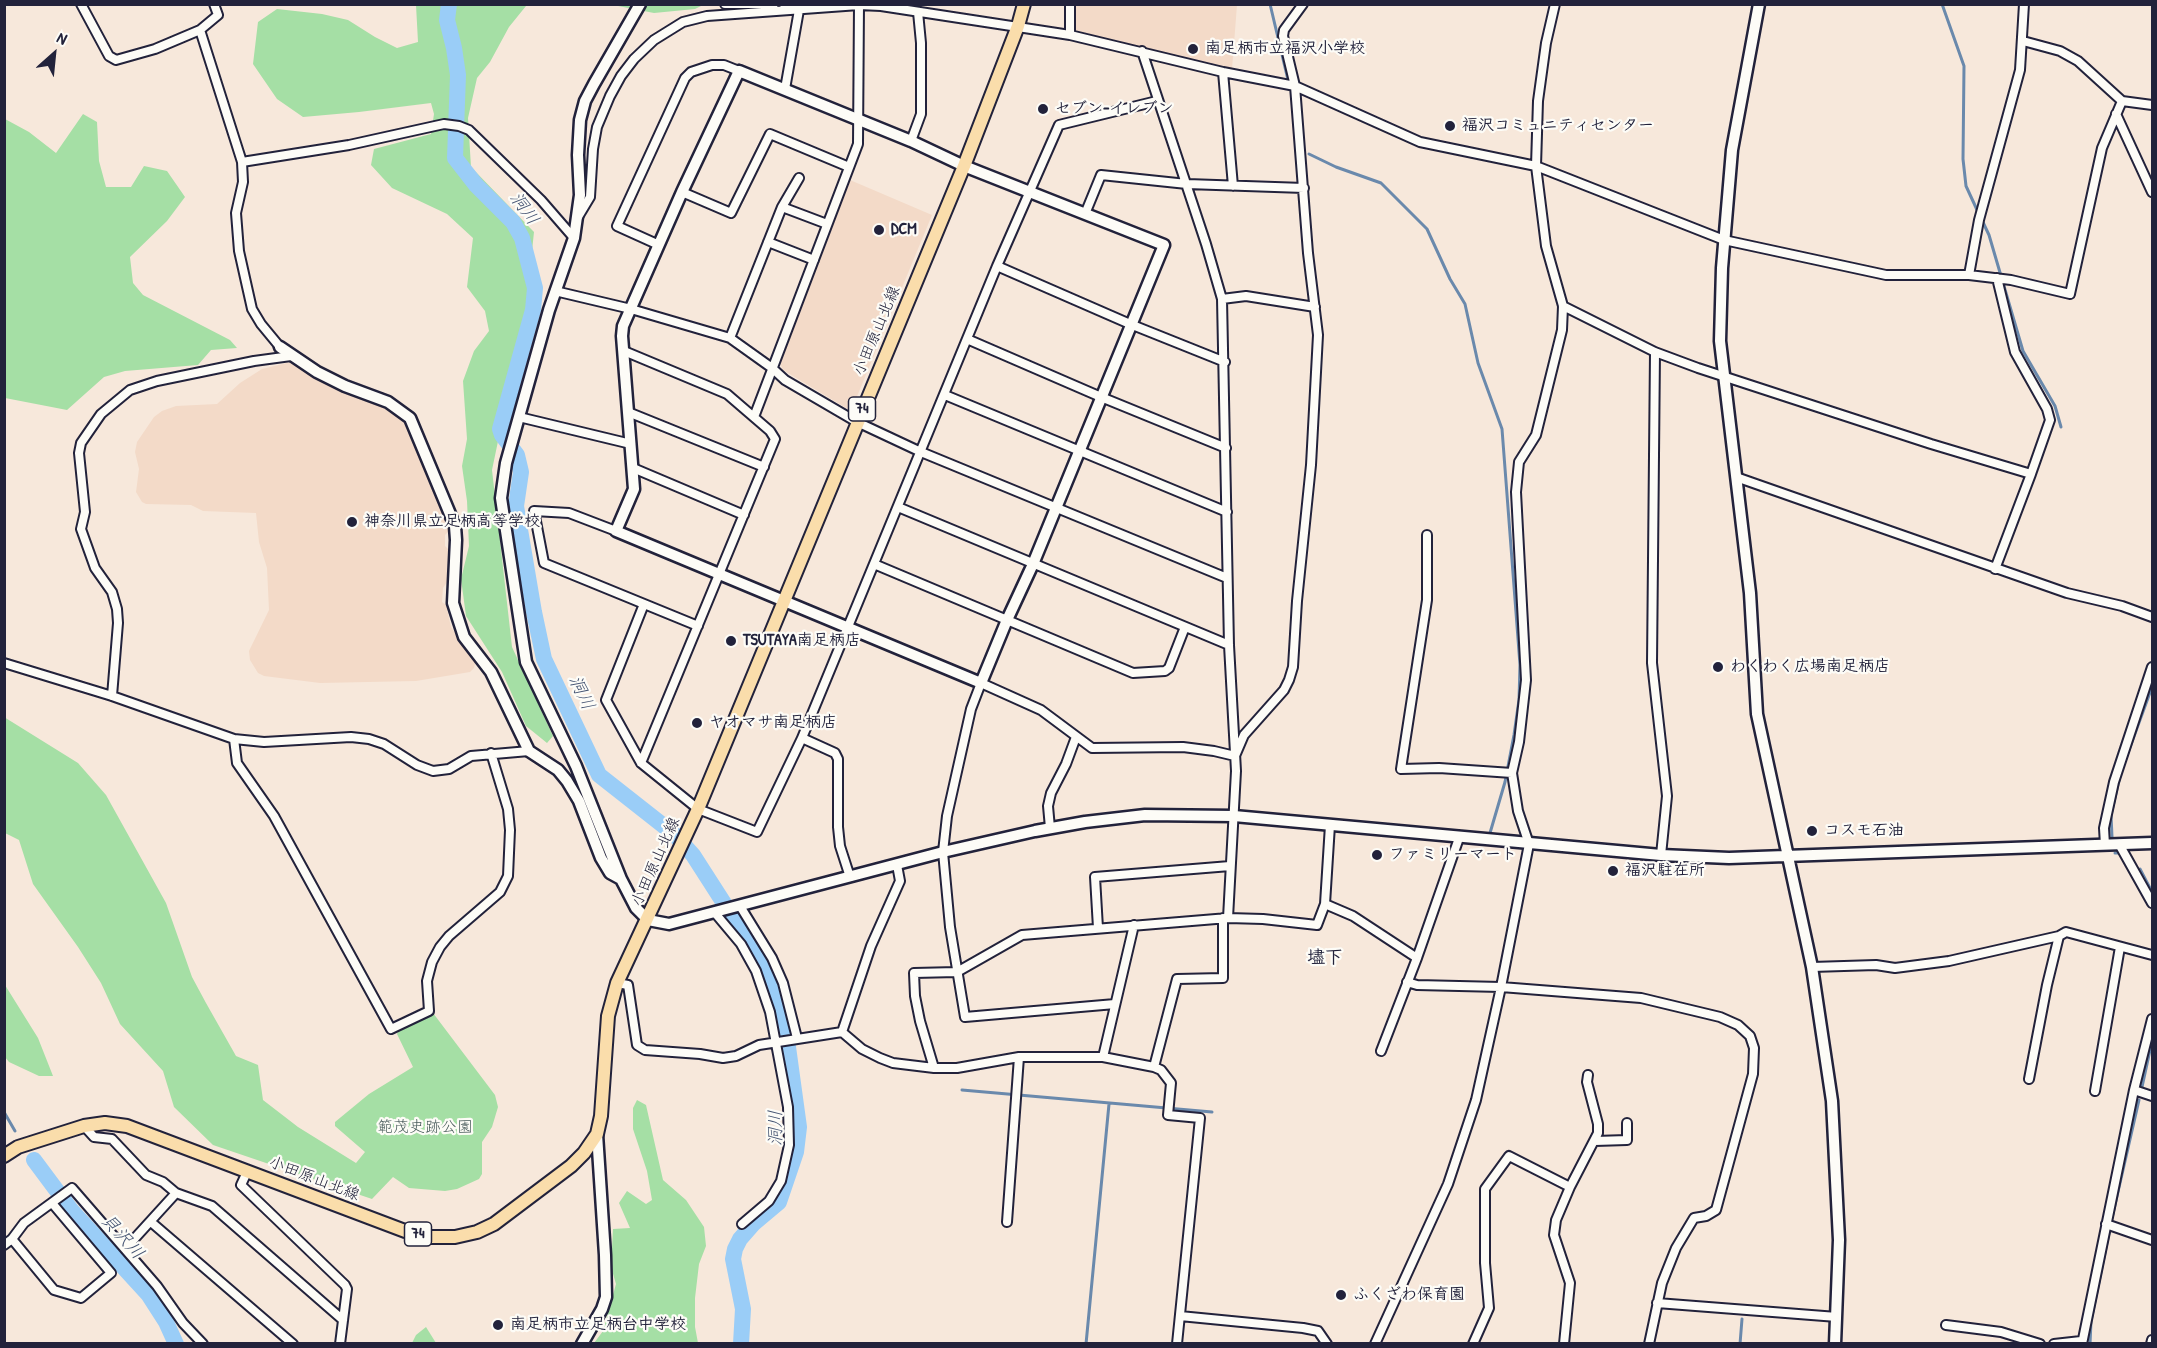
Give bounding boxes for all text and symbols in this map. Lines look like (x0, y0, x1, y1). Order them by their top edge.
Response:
north arrow (24, 24, 84, 84)
text: N (53, 26, 71, 50)
place label: 南足柄市立福沢小学校 (1205, 39, 1365, 59)
marker: 南足柄市立福沢小学校 (1186, 42, 1200, 56)
place label: セブン-イレブン (1055, 99, 1173, 119)
marker: セブン-イレブン (1036, 102, 1050, 116)
place label: 福沢コミュニティセンター (1462, 116, 1654, 136)
marker: 福沢コミュニティセンター (1443, 119, 1457, 133)
water label: 洞川 (505, 188, 543, 230)
place label: DCM (891, 220, 917, 240)
marker: DCM (872, 223, 886, 237)
street label: 小田原山北線 (849, 283, 905, 379)
road number: 74 (848, 397, 876, 421)
place label: 神奈川県立足柄高等学校 (364, 512, 540, 532)
marker: 神奈川県立足柄高等学校 (345, 515, 359, 529)
place label: TSUTAYA南足柄店 (743, 631, 861, 651)
marker: TSUTAYA南足柄店 (724, 634, 738, 648)
place label: わくわく広場南足柄店 (1730, 657, 1890, 677)
marker: わくわく広場南足柄店 (1711, 660, 1725, 674)
water label: 洞川 (564, 672, 598, 714)
place label: ヤオマサ南足柄店 (709, 713, 837, 733)
marker: ヤオマサ南足柄店 (690, 716, 704, 730)
street label: 小田原山北線 (628, 814, 684, 910)
place label: コスモ石油 (1824, 821, 1904, 841)
marker: コスモ石油 (1805, 824, 1819, 838)
place label: ファミリーマート (1389, 845, 1517, 865)
marker: ファミリーマート (1370, 848, 1384, 862)
place label: 福沢駐在所 (1625, 861, 1705, 881)
marker: 福沢駐在所 (1606, 864, 1620, 878)
district label: 壗下 (1307, 947, 1343, 969)
water label: 洞川 (765, 1110, 787, 1146)
park label: 範茂史跡公園 (377, 1118, 473, 1138)
street label: 小田原山北線 (266, 1153, 362, 1205)
water label: 貝沢川 (96, 1210, 148, 1264)
road number: 74 (404, 1222, 432, 1246)
place label: ふくざわ保育園 (1353, 1285, 1465, 1305)
marker: ふくざわ保育園 (1334, 1288, 1348, 1302)
place label: 南足柄市立足柄台中学校 (510, 1315, 686, 1335)
marker: 南足柄市立足柄台中学校 (491, 1318, 505, 1332)

